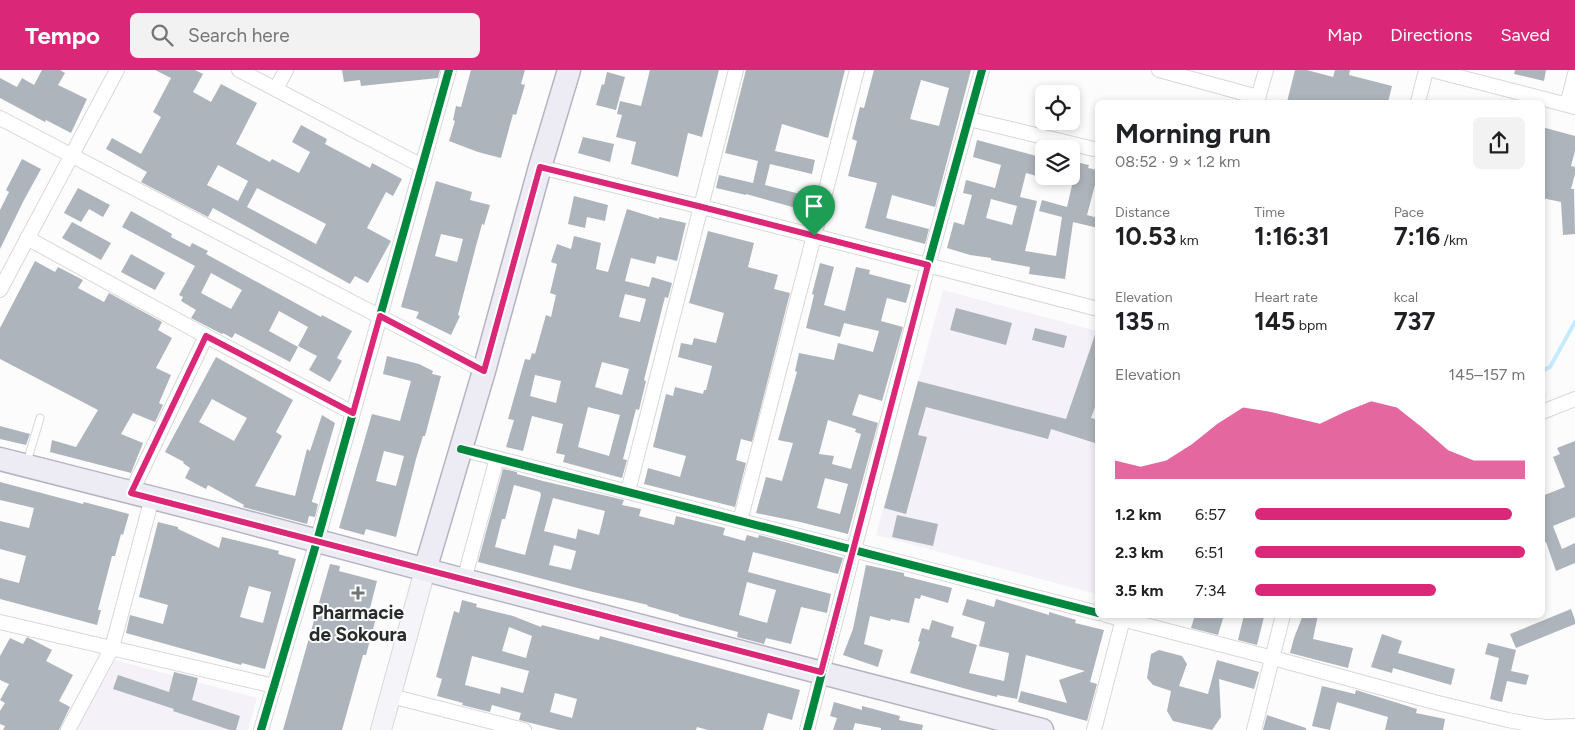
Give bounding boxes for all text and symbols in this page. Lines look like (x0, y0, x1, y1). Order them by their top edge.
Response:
search box (130, 13, 480, 58)
text: Tempo (25, 21, 100, 50)
icon: search (148, 21, 176, 49)
text: Search here (188, 24, 290, 47)
text: Map (1327, 24, 1362, 46)
text: Directions (1390, 24, 1472, 46)
text: Saved (1500, 24, 1550, 46)
map controls (1035, 85, 1080, 185)
button: locate (1035, 85, 1080, 130)
text: Morning run (1115, 116, 1271, 150)
button: share (1473, 117, 1525, 169)
button: layers (1035, 140, 1080, 185)
text: 08:52 · 9 × 1.2 km (1115, 152, 1240, 171)
pin (793, 185, 835, 236)
icon: arrive (800, 192, 828, 220)
text: Distance (1115, 204, 1170, 221)
text: Time (1254, 204, 1285, 221)
text: Pace (1394, 204, 1424, 221)
text: 10.53 (1115, 221, 1176, 251)
text: 1:16:31 (1254, 221, 1329, 251)
text: 7:16 (1394, 221, 1440, 251)
text: km (1176, 232, 1199, 249)
text: /km (1440, 232, 1468, 249)
text: Elevation (1115, 289, 1173, 306)
text: Heart rate (1254, 289, 1318, 306)
text: kcal (1394, 289, 1418, 306)
text: 135 (1115, 306, 1154, 336)
text: 145 (1254, 306, 1295, 336)
text: 737 (1394, 306, 1435, 336)
text: m (1154, 317, 1169, 334)
text: bpm (1295, 317, 1327, 334)
text: Elevation (1115, 365, 1181, 384)
text: 145–157 m (1448, 365, 1525, 384)
text: 1.2 km (1115, 505, 1161, 524)
text: 6:57 (1195, 505, 1226, 524)
text: 2.3 km (1115, 543, 1164, 562)
text: 6:51 (1195, 543, 1224, 562)
text: 3.5 km (1115, 581, 1164, 600)
text: 7:34 (1195, 581, 1226, 600)
marker: Pharmacie de Sokoura (352, 587, 364, 599)
place label: Pharmacie de Sokoura (309, 601, 407, 646)

